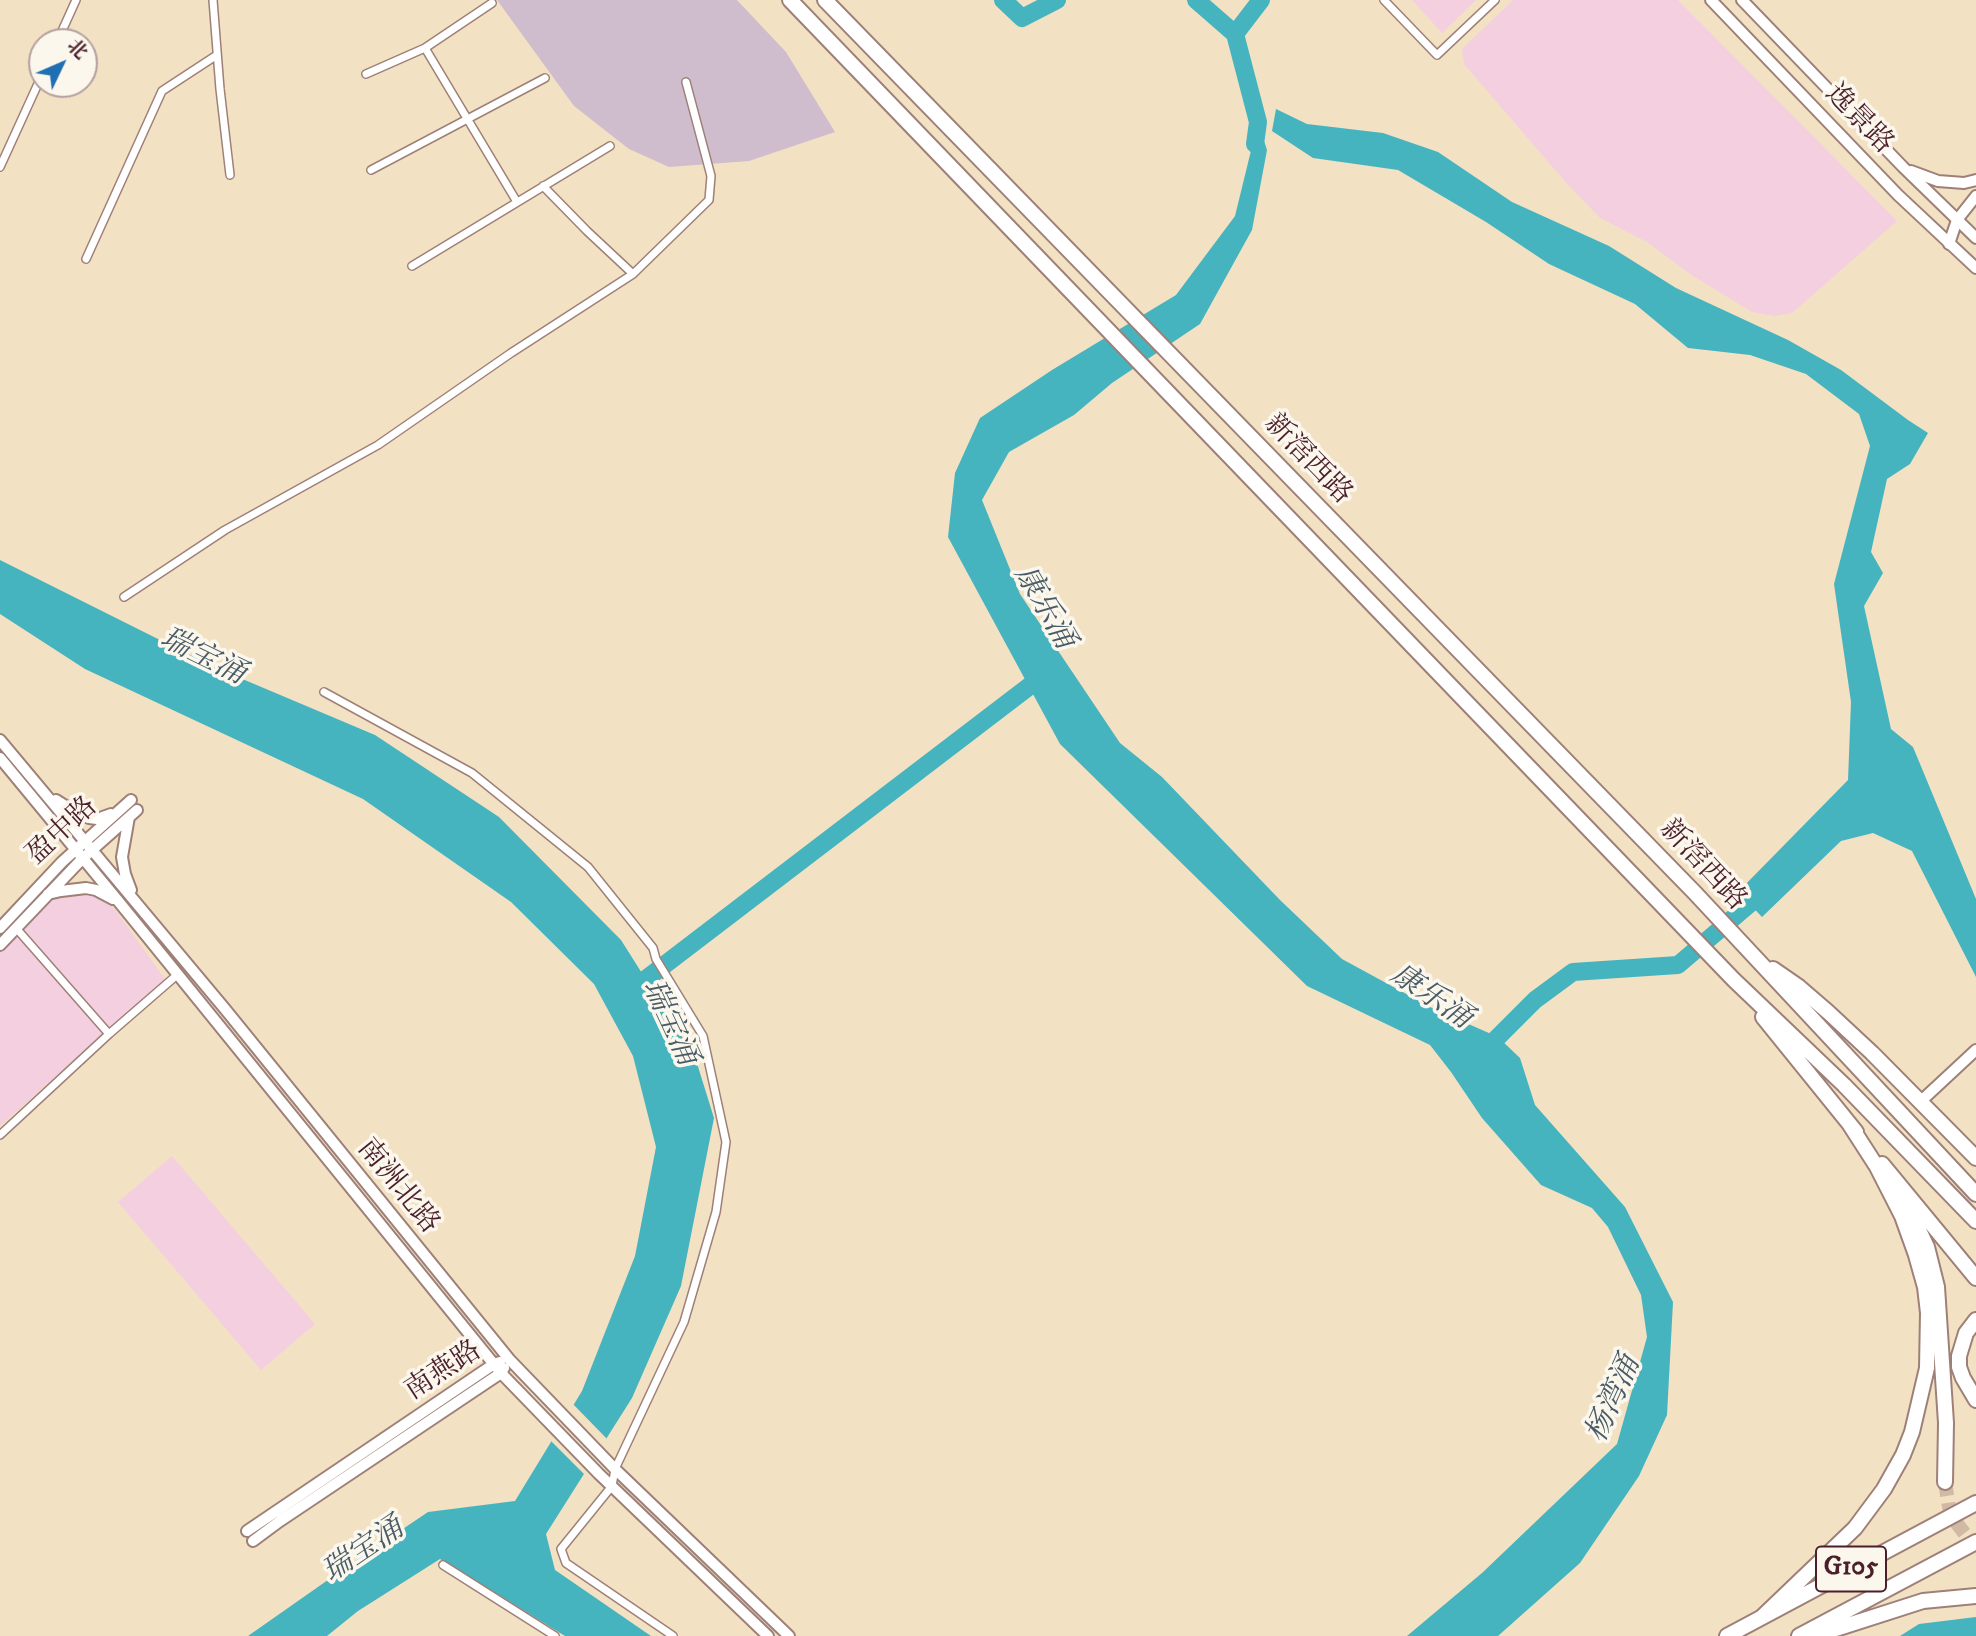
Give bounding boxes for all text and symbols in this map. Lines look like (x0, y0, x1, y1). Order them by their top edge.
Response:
north arrow (28, 28, 98, 98)
text: 北 (62, 35, 92, 64)
street label: 逸景路 (1817, 78, 1899, 162)
street label: 新滘西路 (1256, 408, 1358, 512)
water label: 康乐涌 (1005, 560, 1081, 656)
water label: 瑞宝涌 (154, 622, 250, 694)
street label: 盈中路 (21, 791, 105, 873)
street label: 新滘西路 (1652, 814, 1752, 918)
water label: 康乐涌 (1383, 958, 1477, 1038)
water label: 瑞宝涌 (633, 975, 703, 1071)
street label: 南洲北路 (349, 1133, 445, 1241)
street label: 南燕路 (400, 1335, 488, 1409)
water label: 杨湾涌 (1580, 1352, 1650, 1448)
water label: 瑞宝涌 (317, 1512, 411, 1592)
road number: G105 (1816, 1546, 1886, 1592)

